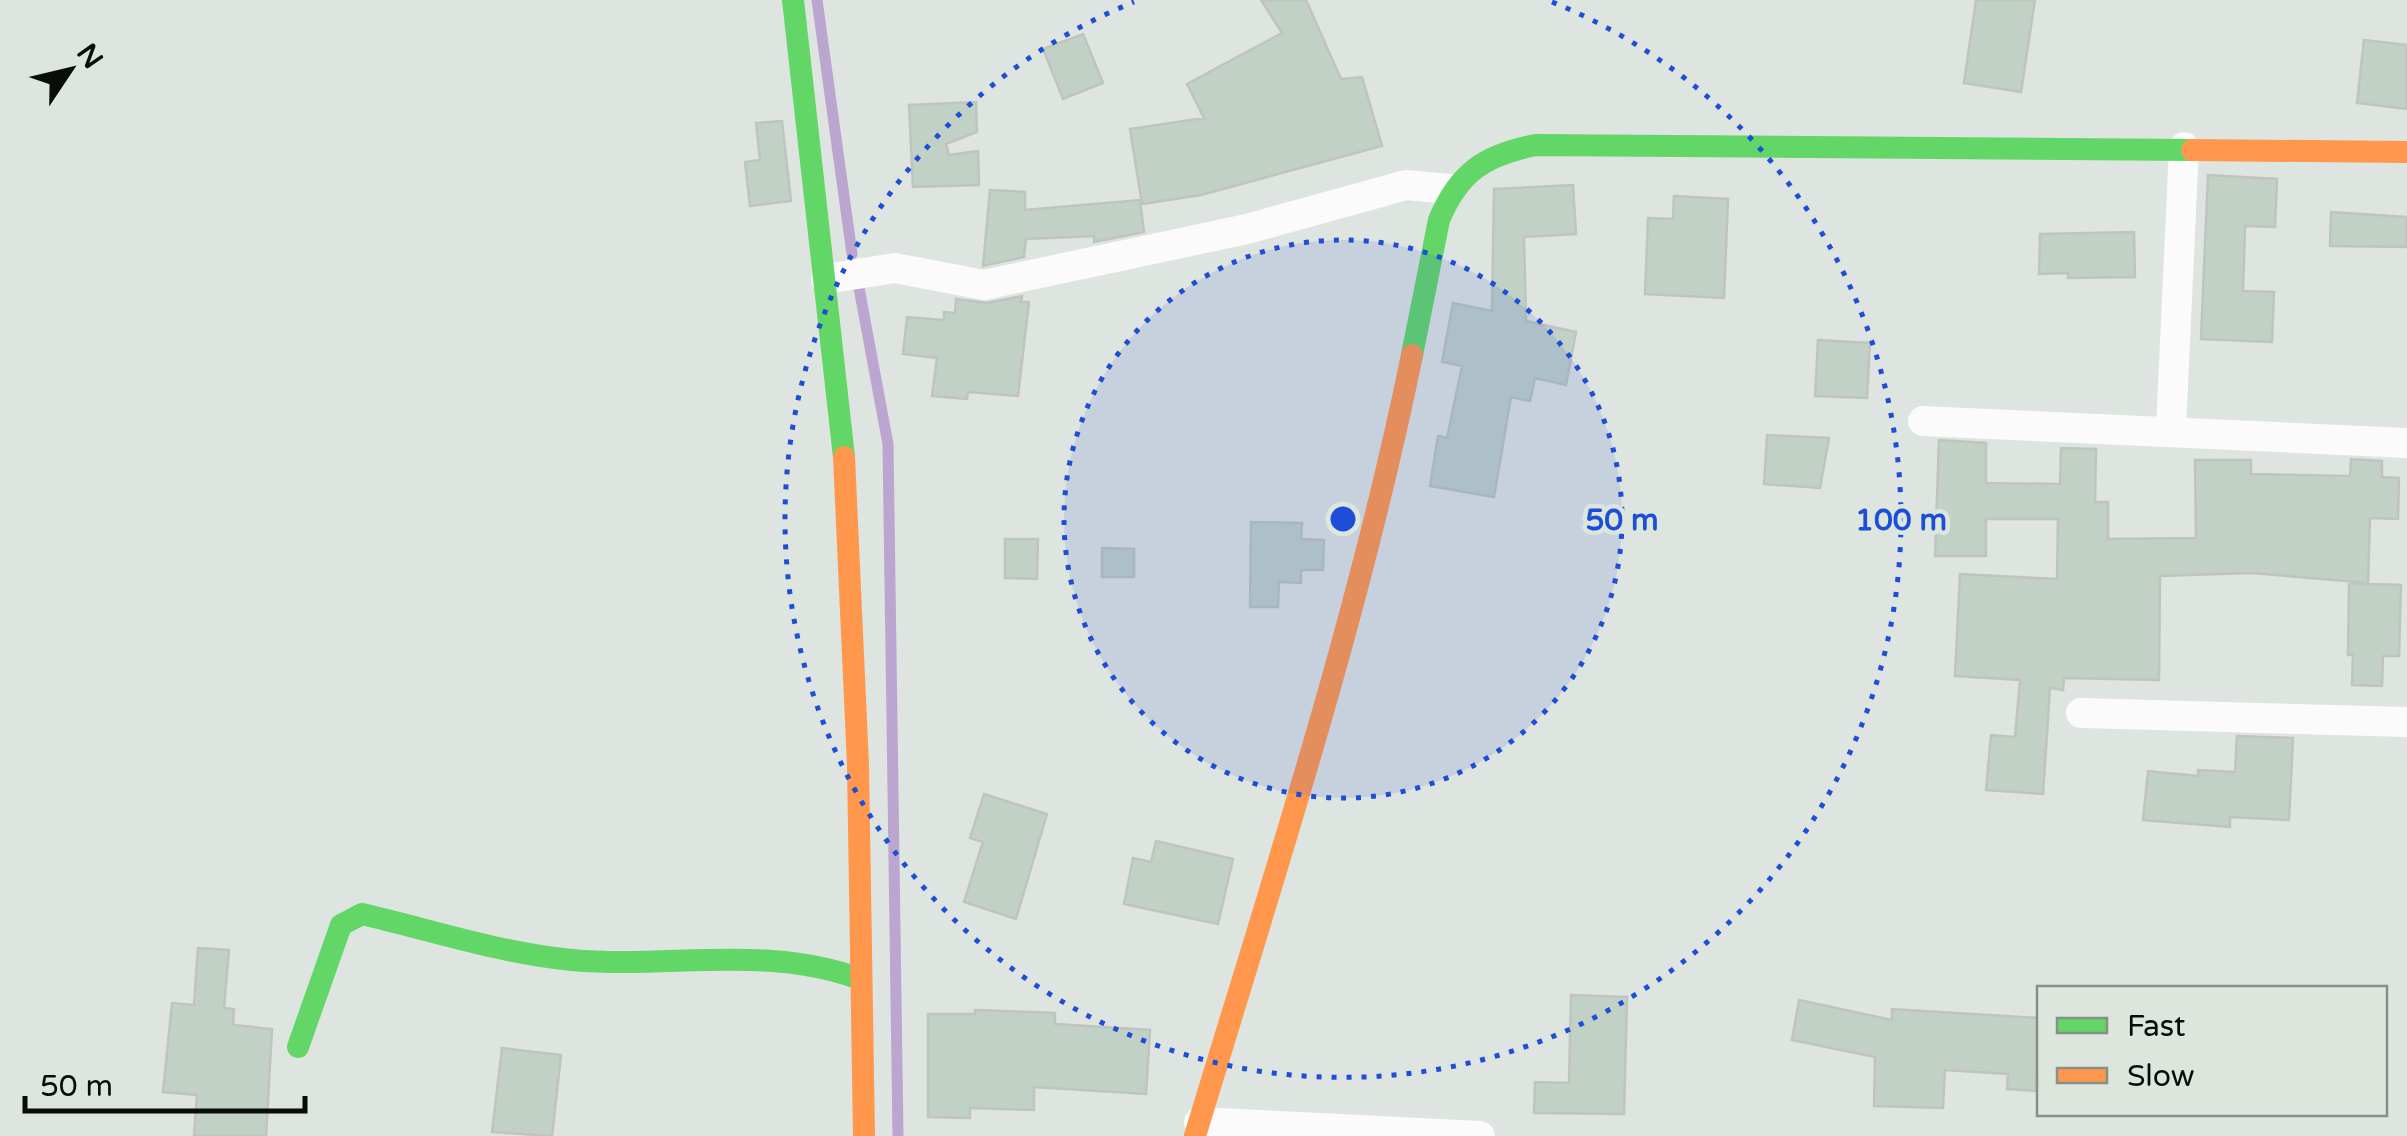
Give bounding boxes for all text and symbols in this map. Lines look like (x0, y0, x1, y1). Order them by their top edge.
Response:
north arrow (20, 20, 120, 120)
text: N (69, 37, 110, 75)
centre of rings (1325, 501, 1361, 537)
text: 50 m (1585, 502, 1659, 539)
text: 100 m (1855, 502, 1947, 539)
legend (2037, 986, 2387, 1116)
text: Fast (2127, 1008, 2186, 1045)
scale bar (25, 1051, 305, 1113)
text: Slow (2127, 1058, 2195, 1095)
text: 50 m (40, 1068, 113, 1105)

